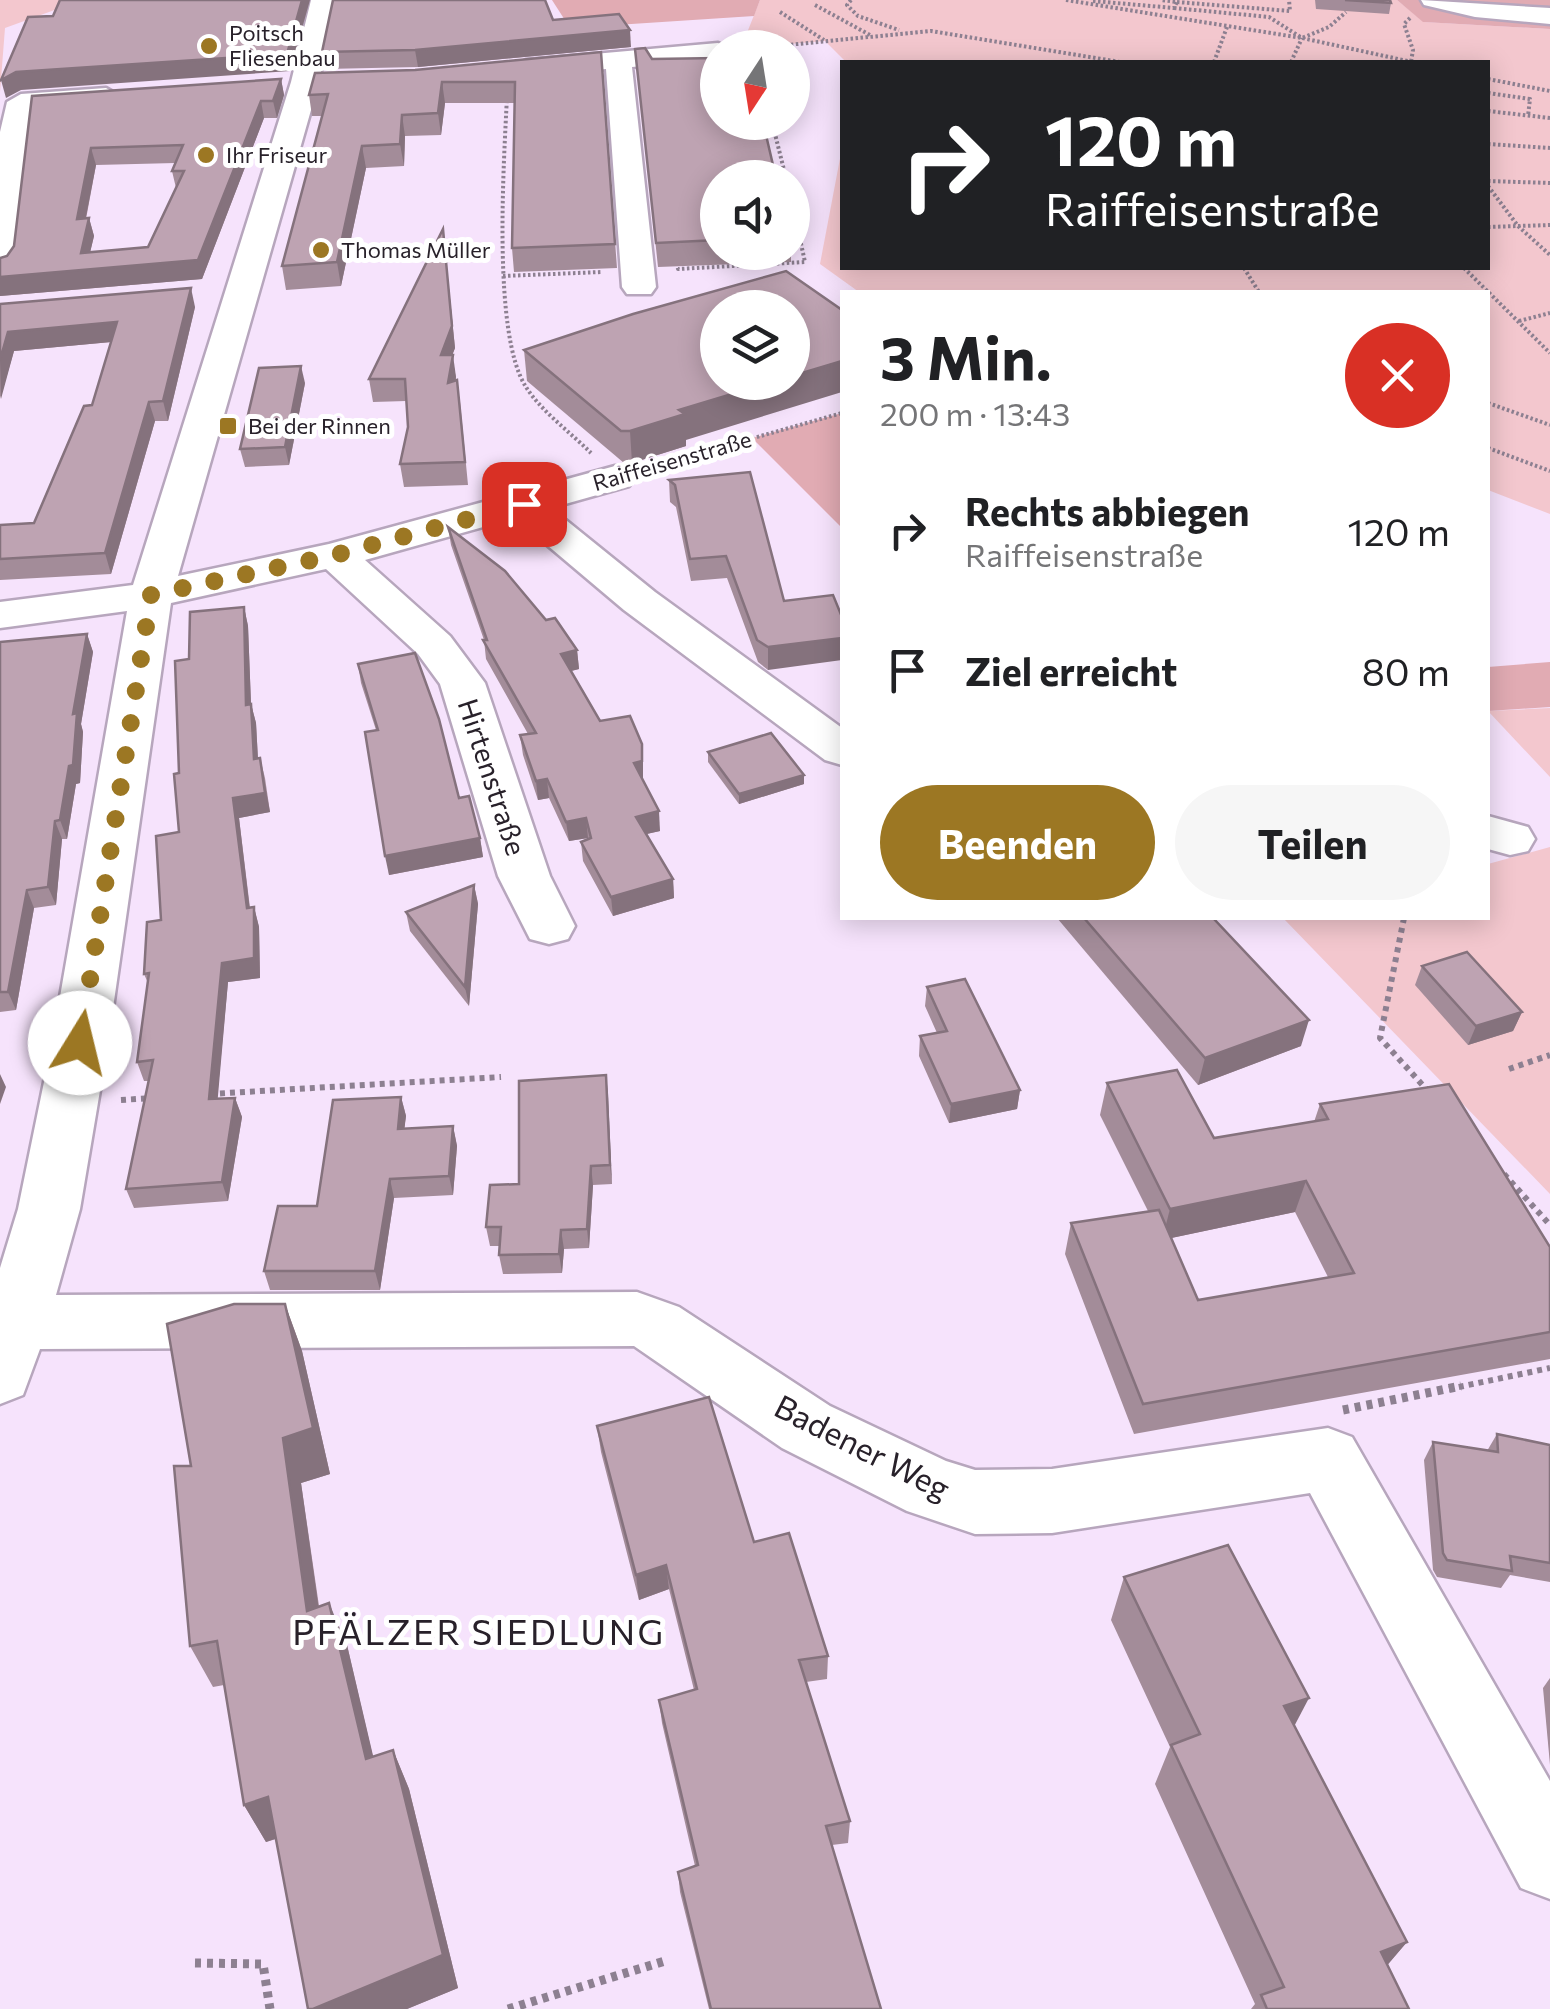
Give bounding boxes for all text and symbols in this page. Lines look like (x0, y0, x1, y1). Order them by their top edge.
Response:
place label: Poitsch Fliesenbau (229, 19, 336, 71)
north arrow (700, 30, 810, 140)
map controls (700, 30, 810, 400)
marker: Poitsch Fliesenbau (198, 35, 220, 57)
text: 120 m (1045, 95, 1237, 180)
icon: right (880, 100, 1010, 230)
place label: Ihr Friseur (226, 141, 327, 168)
marker: Ihr Friseur (195, 144, 217, 166)
button: sound (700, 160, 810, 270)
text: Raiffeisenstraße (1045, 180, 1380, 235)
place label: Thomas Müller (341, 236, 491, 263)
marker: Thomas Müller (310, 239, 332, 261)
button: layers (700, 290, 810, 400)
text: 3 Min. (880, 319, 1052, 392)
button: close (1345, 323, 1450, 428)
text: 200 m · 13:43 (880, 393, 1070, 433)
place label: Bei der Rinnen (248, 412, 391, 439)
marker: Bei der Rinnen (217, 415, 239, 437)
street label: Raiffeisenstraße (589, 425, 754, 496)
pin (482, 462, 567, 547)
icon: arrive (497, 477, 552, 532)
text: Rechts abbiegen (965, 487, 1249, 534)
icon: right (880, 503, 935, 558)
text: 120 m (1348, 507, 1450, 554)
text: Raiffeisenstraße (965, 534, 1203, 574)
icon: arrive (880, 643, 935, 698)
text: Ziel erreicht (965, 647, 1177, 694)
text: 80 m (1362, 647, 1450, 694)
street label: Hirtenstraße (452, 694, 534, 859)
button: Beenden (880, 785, 1155, 900)
button: Teilen (1175, 785, 1450, 900)
position arrow (28, 991, 132, 1095)
street label: Badener Weg (769, 1385, 957, 1508)
district label: PFÄLZER SIEDLUNG (292, 1609, 666, 1652)

